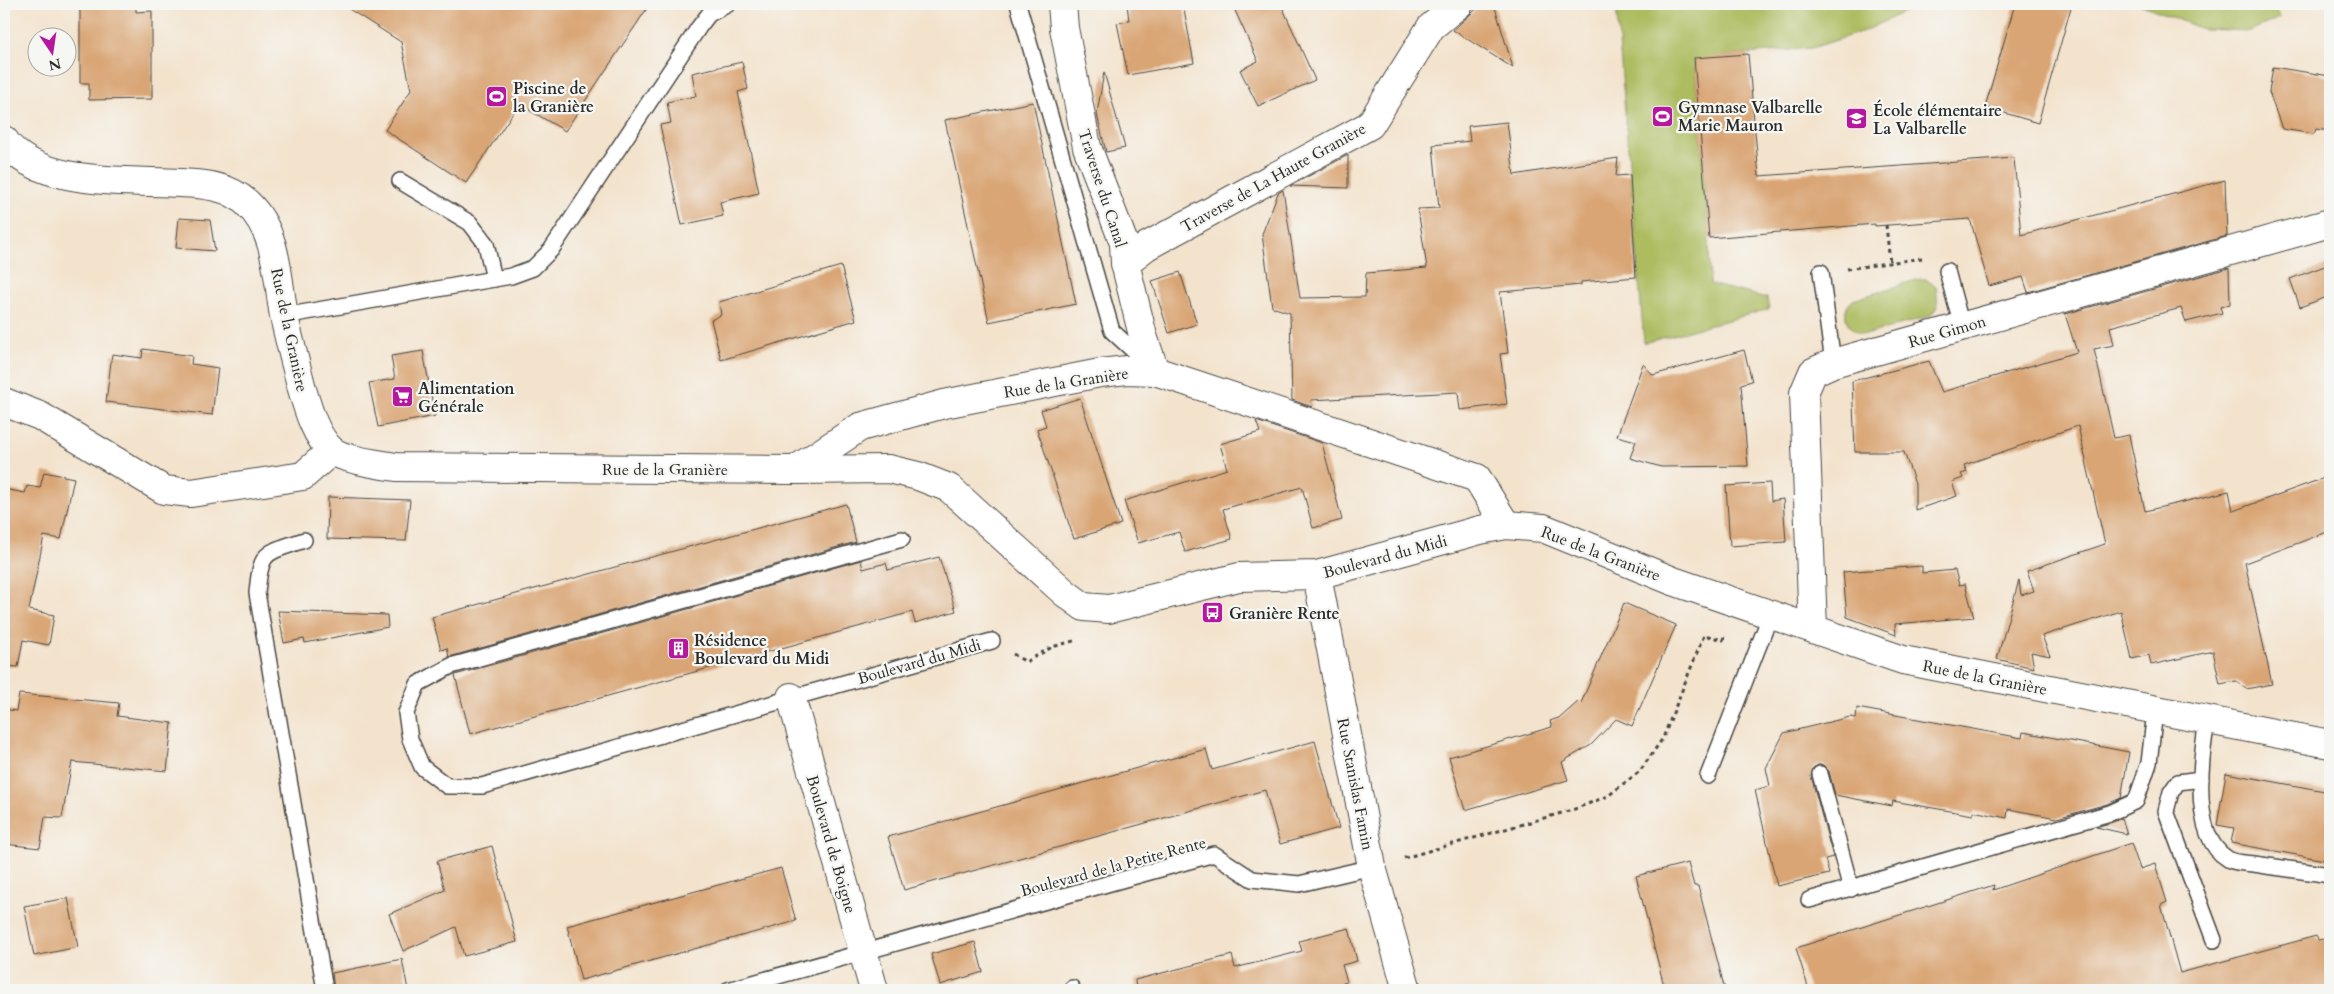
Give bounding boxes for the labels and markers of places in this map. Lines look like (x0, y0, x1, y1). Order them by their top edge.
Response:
place label: Piscine de la Granière (513, 78, 594, 118)
sports icon: Piscine de la Granière (485, 85, 509, 109)
place label: Gymnase Valbarelle Marie Mauron (1678, 97, 1823, 137)
place label: École élémentaire La Valbarelle (1873, 99, 2002, 140)
sports icon: Gymnase Valbarelle Marie Mauron (1650, 104, 1674, 128)
school or university icon: École élémentaire La Valbarelle (1845, 107, 1869, 131)
place label: Alimentation Générale (418, 378, 515, 418)
supermarket icon: Alimentation Générale (390, 385, 414, 409)
bus stop icon: Granière Rente (1201, 601, 1225, 625)
place label: Granière Rente (1229, 603, 1340, 625)
place label: Résidence Boulevard du Midi (694, 630, 829, 670)
building icon: Résidence Boulevard du Midi (666, 637, 690, 661)

